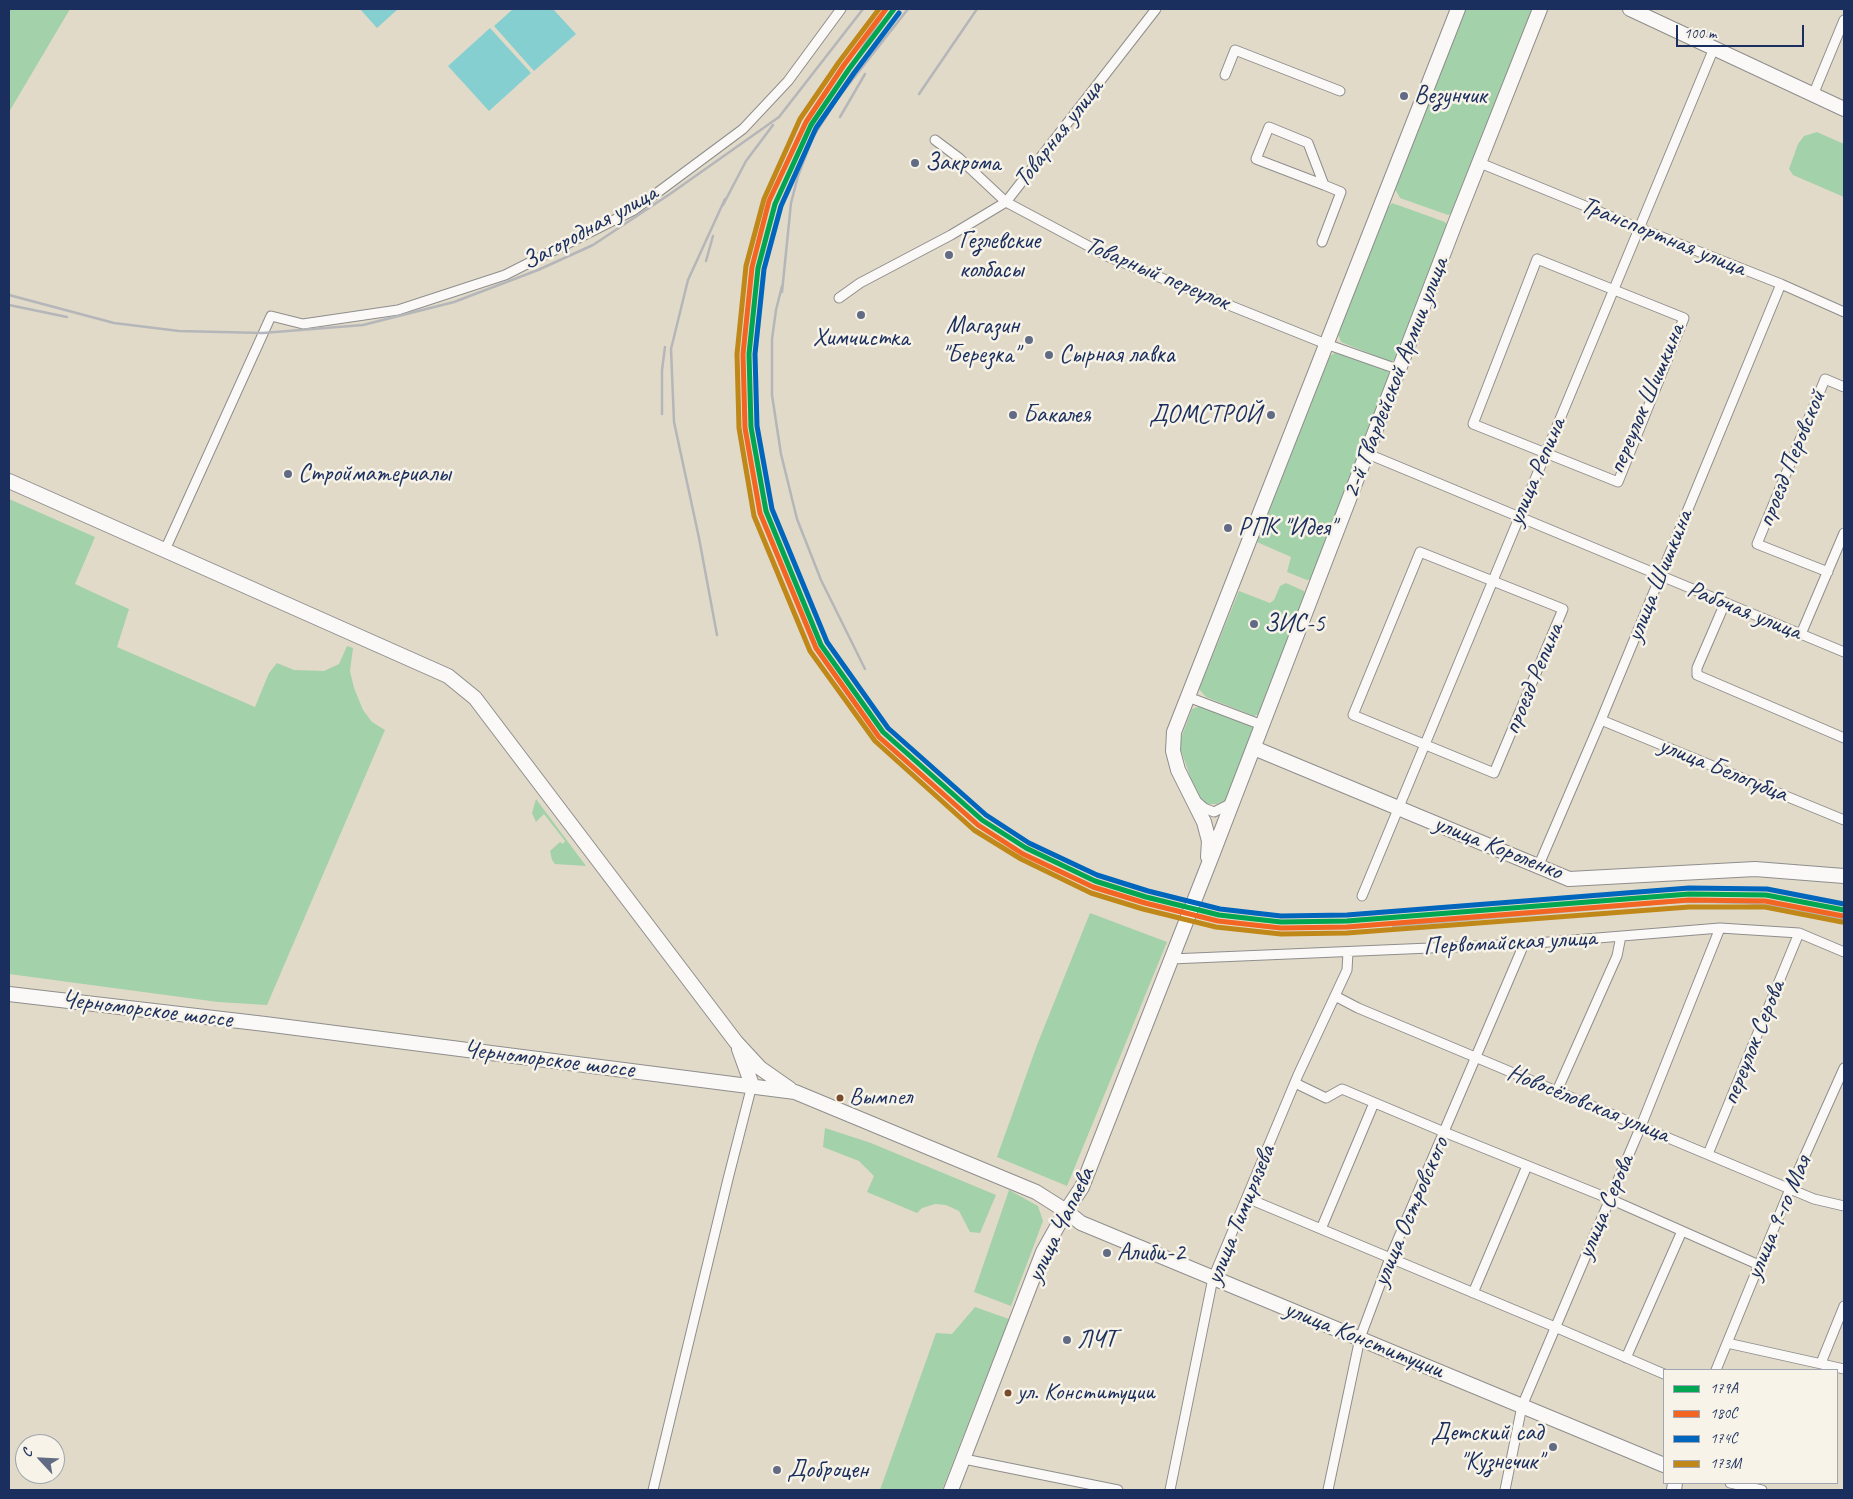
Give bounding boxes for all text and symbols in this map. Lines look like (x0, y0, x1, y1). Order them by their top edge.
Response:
scale bar (1678, 15, 1806, 47)
text: 100 m (1684, 24, 1716, 43)
street label: Товарная улица (1008, 74, 1110, 194)
place label: Везунчик (1414, 81, 1486, 111)
marker: Везунчик (1398, 90, 1410, 102)
place label: Закрома (925, 148, 1000, 178)
marker: Закрома (909, 157, 921, 169)
street label: Загородная улица (517, 179, 663, 277)
street label: Транспортная улица (1576, 190, 1750, 284)
place label: Гезлевские колбасы (959, 226, 1040, 285)
street label: Товарный переулок (1080, 230, 1234, 318)
marker: Гезлевские колбасы (943, 249, 955, 261)
street label: 2-й Гвардейской Армии улица (1336, 253, 1456, 503)
marker: Химчистка (855, 309, 867, 321)
place label: Магазин "Березка" (942, 311, 1019, 370)
street label: переулок Шишкина (1602, 319, 1692, 479)
place label: Химчистка (813, 323, 909, 353)
marker: Магазин "Березка" (1023, 334, 1035, 346)
place label: Сырная лавка (1059, 340, 1175, 370)
marker: Сырная лавка (1043, 349, 1055, 361)
street label: проезд Перовской (1751, 386, 1833, 532)
place label: Бакалея (1023, 400, 1091, 430)
place label: ДОМСТРОЙ (1149, 400, 1261, 430)
marker: Бакалея (1007, 409, 1019, 421)
marker: ДОМСТРОЙ (1265, 409, 1277, 421)
street label: улица Репина (1501, 414, 1573, 530)
place label: Стройматериалы (298, 459, 451, 489)
marker: Стройматериалы (282, 468, 294, 480)
street label: улица Шишкина (1620, 506, 1700, 646)
place label: РПК "Идея" (1238, 513, 1336, 543)
marker: РПК "Идея" (1222, 522, 1234, 534)
street label: Рабочая улица (1682, 575, 1806, 647)
place label: ЗИС-5 (1264, 609, 1325, 639)
marker: ЗИС-5 (1248, 618, 1260, 630)
street label: проезд Репина (1497, 619, 1571, 739)
street label: улица Белогубца (1654, 731, 1792, 809)
street label: улица Короленко (1429, 809, 1567, 887)
street label: Первомайская улица (1423, 923, 1597, 963)
street label: переулок Серова (1716, 977, 1792, 1109)
street label: Черноморское шоссе (60, 985, 234, 1035)
street label: Черноморское шоссе (462, 1035, 636, 1085)
street label: Новосёловская улица (1503, 1058, 1673, 1150)
place label: Вымпел (849, 1084, 912, 1112)
marker: Вымпел (835, 1093, 845, 1103)
street label: улица Островского (1366, 1133, 1456, 1291)
street label: улица Тимирязева (1200, 1141, 1282, 1289)
street label: улица Серова (1571, 1151, 1641, 1263)
street label: улица 9-го Мая (1739, 1152, 1819, 1284)
street label: улица Чапаева (1020, 1163, 1102, 1287)
place label: Алиби-2 (1117, 1238, 1185, 1268)
marker: Алиби-2 (1101, 1247, 1113, 1259)
street label: улица Конституции (1280, 1294, 1448, 1386)
place label: ЛЧТ (1077, 1325, 1116, 1355)
marker: ЛЧТ (1061, 1334, 1073, 1346)
legend (1663, 1369, 1838, 1484)
place label: ул. Конституции (1017, 1379, 1155, 1407)
text: 179А (1710, 1379, 1738, 1398)
marker: ул. Конституции (1003, 1388, 1013, 1398)
text: 180С (1710, 1404, 1737, 1423)
place label: Детский сад "Кузнечик" (1431, 1418, 1543, 1477)
text: 174С (1710, 1429, 1737, 1448)
north arrow (15, 1434, 65, 1484)
marker: Детский сад "Кузнечик" (1547, 1441, 1559, 1453)
text: С (18, 1446, 36, 1460)
text: 173М (1710, 1454, 1741, 1473)
place label: Доброцен (787, 1455, 868, 1485)
marker: Доброцен (771, 1464, 783, 1476)

